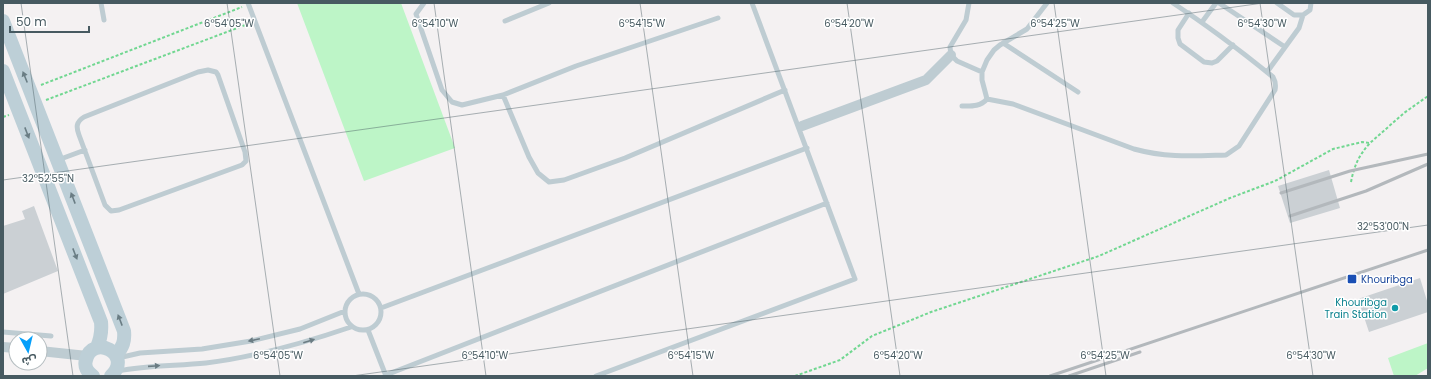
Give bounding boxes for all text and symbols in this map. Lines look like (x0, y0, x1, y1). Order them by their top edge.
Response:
scale bar (10, 8, 89, 34)
text: 50 m (16, 13, 47, 30)
text: 6°54'05"W (204, 16, 254, 31)
text: 6°54'10"W (412, 16, 459, 31)
text: 6°54'15"W (619, 16, 666, 31)
text: 6°54'20"W (824, 16, 874, 31)
text: 6°54'25"W (1030, 16, 1080, 31)
text: 6°54'30"W (1237, 16, 1287, 31)
one-way arrow (22, 71, 28, 83)
one-way arrow (25, 128, 31, 140)
text: 32°52'55"N (22, 171, 74, 186)
one-way arrow (69, 192, 75, 204)
text: 32°53'00"N (1357, 219, 1409, 234)
one-way arrow (72, 249, 78, 261)
place label: Khouribga (1361, 272, 1413, 287)
marker: Khouribga (1346, 273, 1358, 285)
place label: Khouribga Train Station (1324, 295, 1387, 322)
marker: Khouribga Train Station (1390, 303, 1400, 313)
one-way arrow (116, 313, 122, 325)
north arrow (8, 331, 48, 371)
one-way arrow (248, 337, 260, 343)
one-way arrow (304, 338, 316, 344)
text: 6°54'05"W (253, 348, 303, 363)
text: 6°54'10"W (462, 348, 509, 363)
text: 6°54'15"W (668, 348, 715, 363)
text: 6°54'20"W (873, 348, 923, 363)
text: 6°54'25"W (1080, 348, 1130, 363)
text: 6°54'30"W (1286, 348, 1336, 363)
text: ش (21, 352, 38, 370)
one-way arrow (148, 363, 160, 370)

